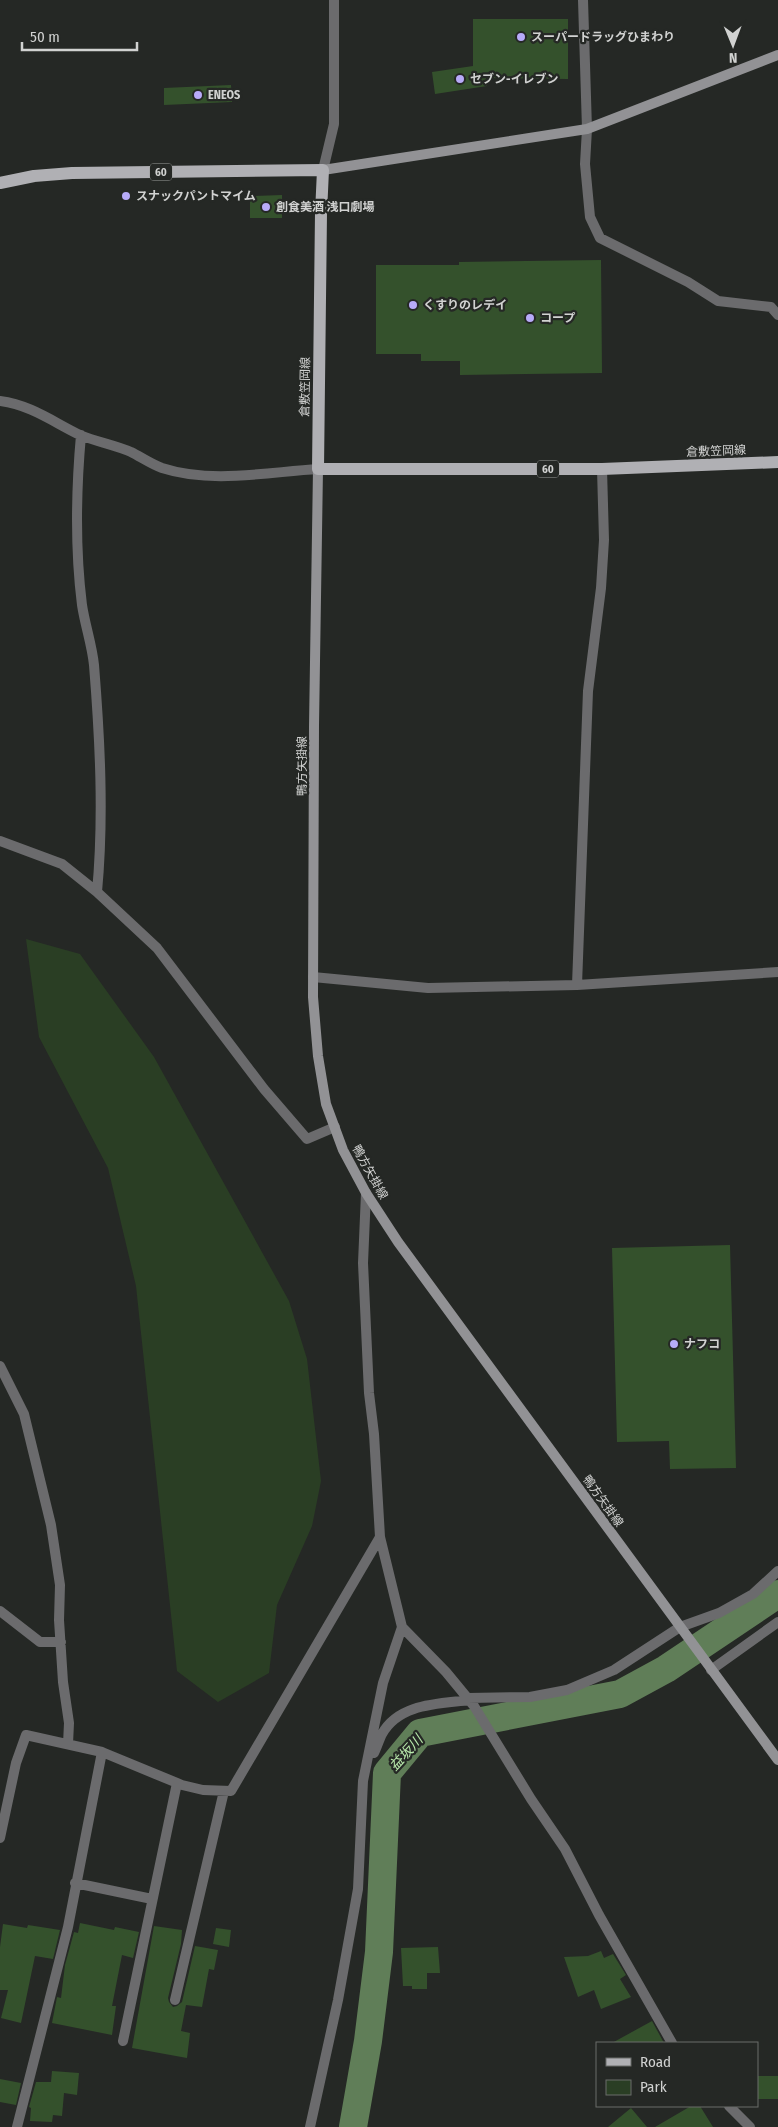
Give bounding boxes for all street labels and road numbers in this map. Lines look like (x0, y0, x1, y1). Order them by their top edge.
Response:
road number: 60 (150, 163, 172, 180)
street label: 倉敷笠岡線 (297, 357, 313, 417)
street label: 倉敷笠岡線 (686, 443, 746, 459)
road number: 60 (537, 460, 559, 478)
street label: 鴨方矢掛線 (295, 736, 309, 796)
street label: 鴨方矢掛線 (349, 1142, 391, 1202)
street label: 鴨方矢掛線 (580, 1473, 626, 1529)

